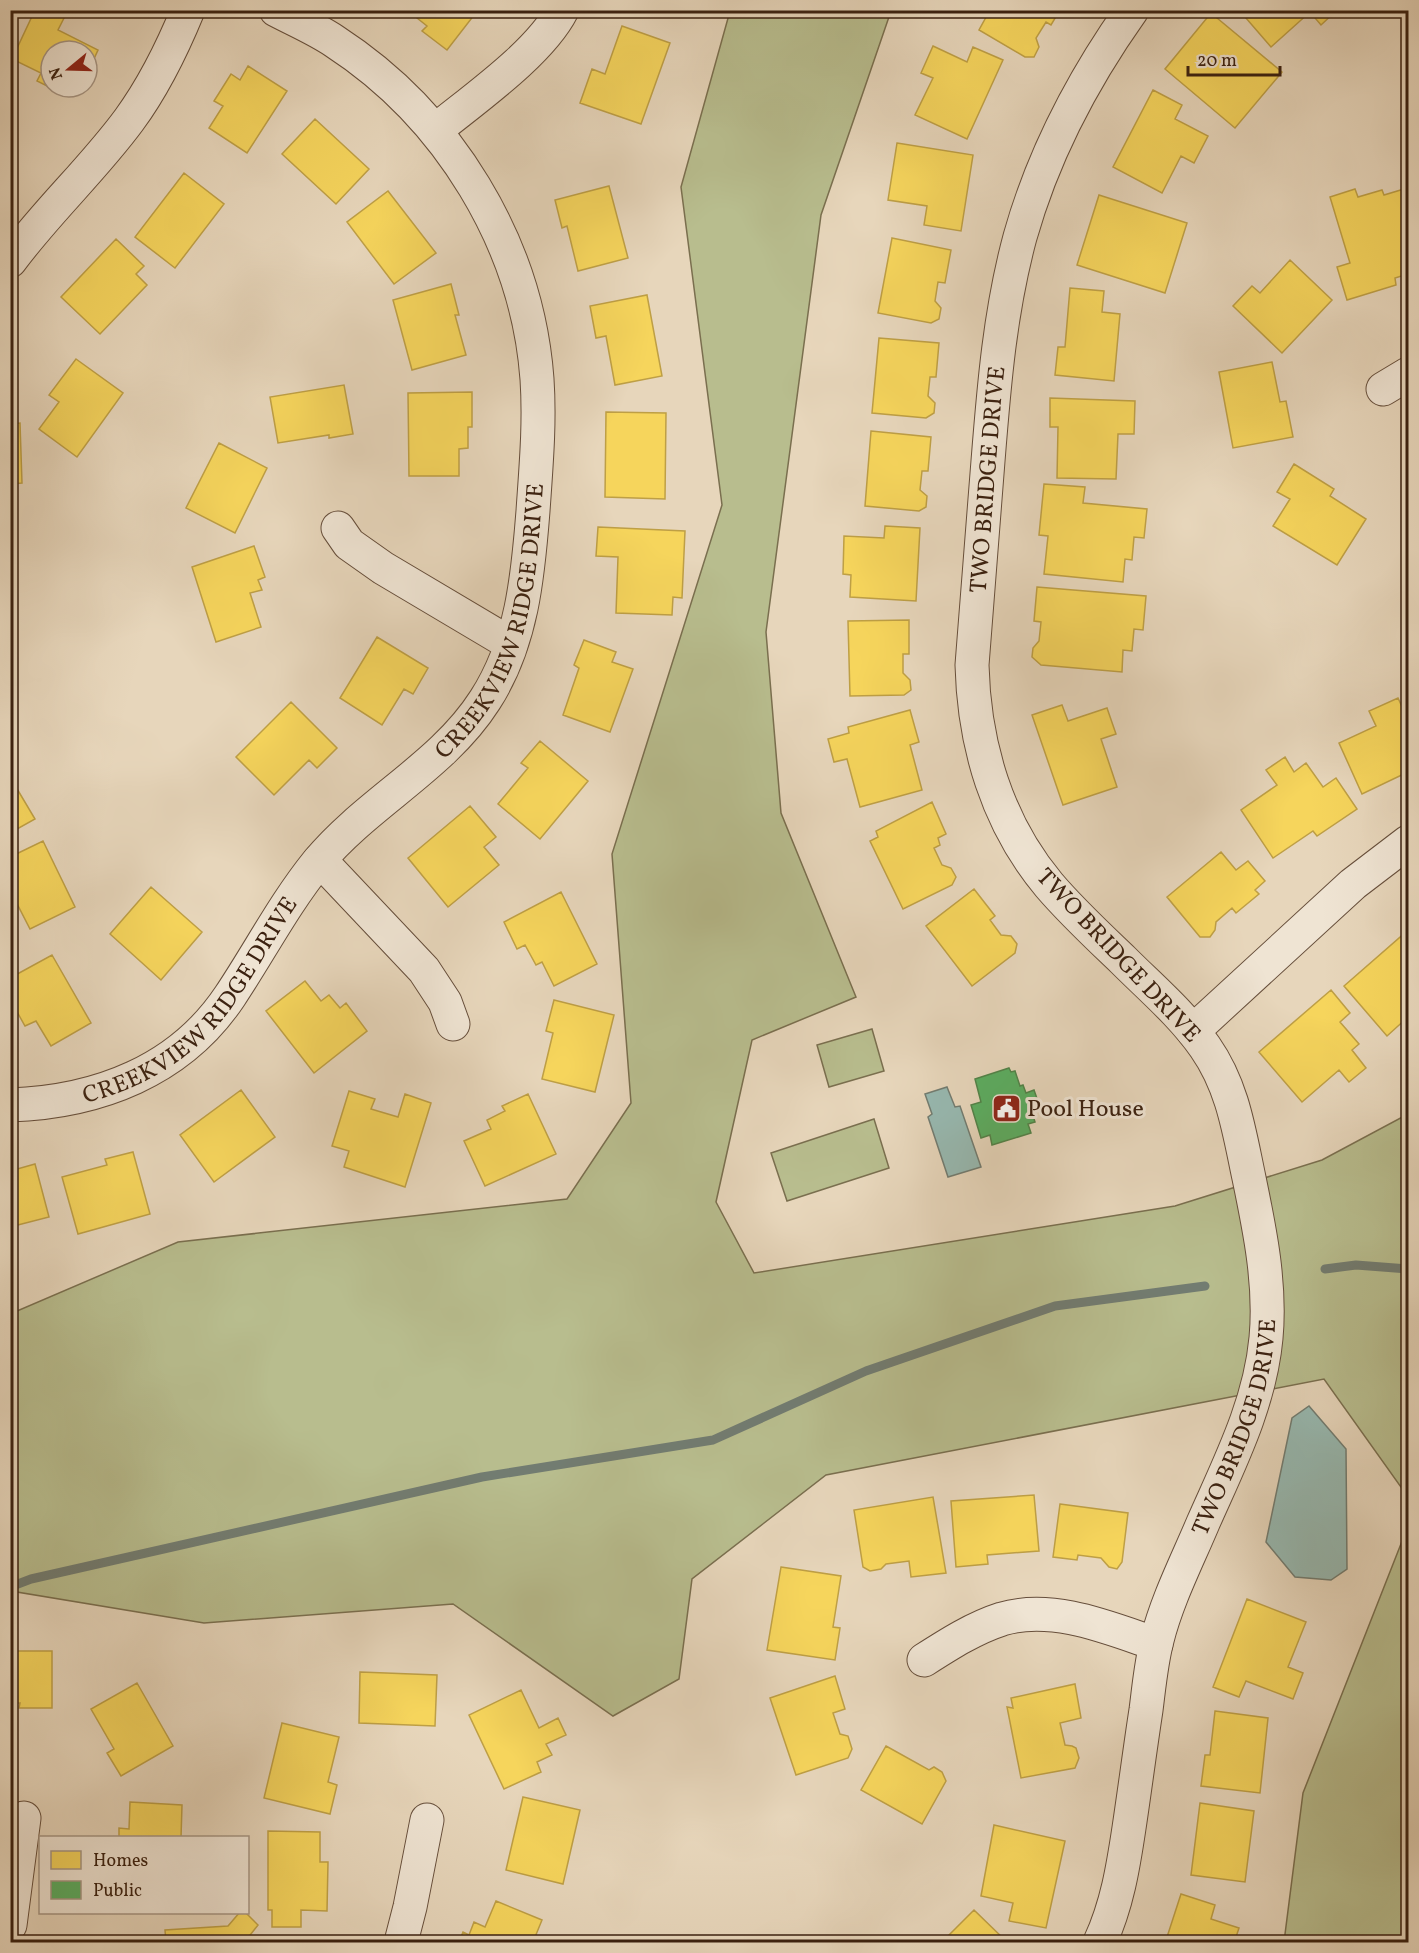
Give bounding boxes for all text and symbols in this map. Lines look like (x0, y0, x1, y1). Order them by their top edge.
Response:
north arrow (39, 39, 99, 99)
scale bar (1188, 39, 1280, 77)
text: 20 m (1197, 49, 1237, 74)
text: N (44, 64, 69, 82)
street label: TWO BRIDGE DRIVE (963, 364, 1015, 594)
street label: CREEKVIEW RIDGE DRIVE (428, 482, 554, 768)
street label: TWO BRIDGE DRIVE (1028, 862, 1208, 1051)
street label: CREEKVIEW RIDGE DRIVE (79, 891, 307, 1114)
public building icon: Pool House (990, 1092, 1022, 1124)
place label: Pool House (1027, 1093, 1144, 1127)
street label: TWO BRIDGE DRIVE (1185, 1318, 1286, 1541)
legend (39, 1836, 249, 1914)
text: Homes (93, 1849, 148, 1874)
text: Public (93, 1879, 142, 1904)

